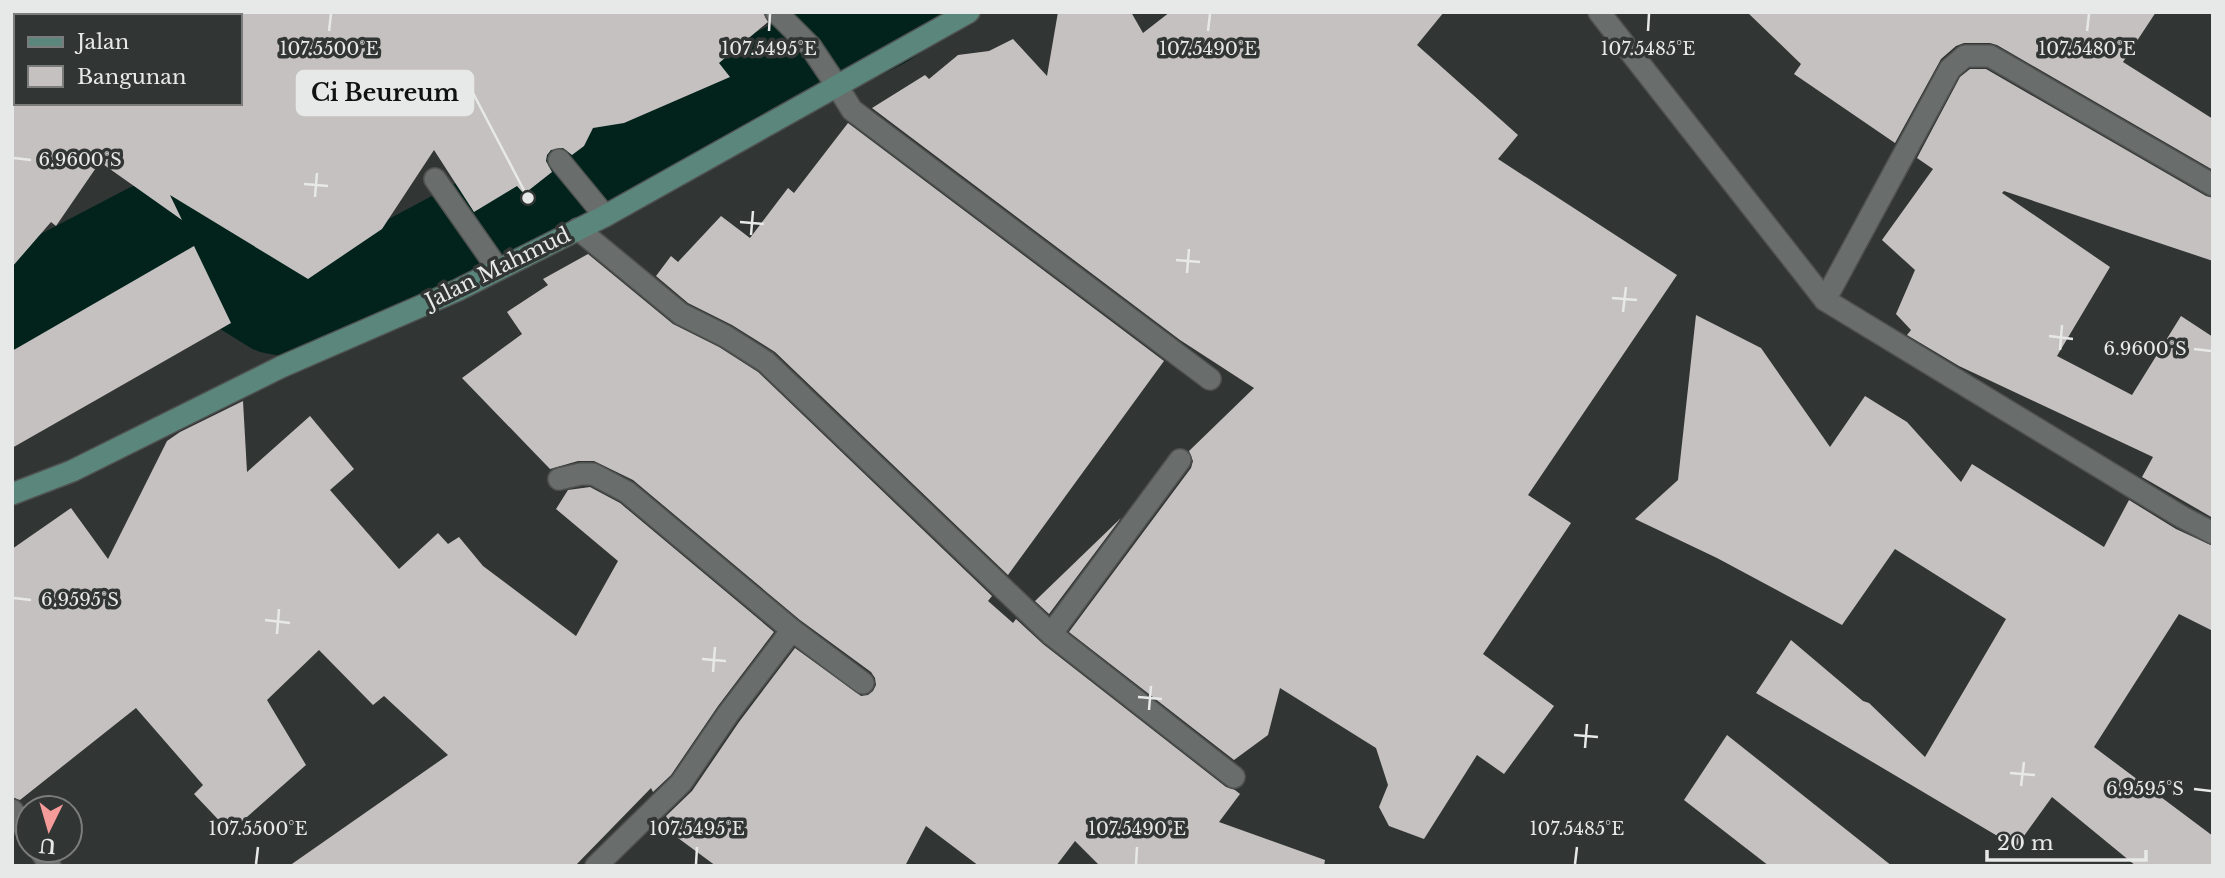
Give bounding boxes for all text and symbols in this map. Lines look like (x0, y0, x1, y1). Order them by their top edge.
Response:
legend (14, 14, 242, 105)
text: Jalan (74, 29, 129, 55)
text: 107.5500°E (279, 38, 379, 60)
text: 107.5495°E (721, 38, 817, 60)
text: 107.5490°E (1159, 38, 1257, 60)
text: 107.5485°E (1601, 38, 1695, 60)
text: 107.5480°E (2038, 38, 2136, 60)
text: Bangunan (77, 64, 186, 90)
callout: Ci Beureum (297, 71, 473, 115)
text: Ci Beureum (311, 79, 460, 107)
text: 6.9600°S (38, 149, 122, 171)
street label: Jalan Mahmud (419, 222, 575, 316)
text: 6.9600°S (2103, 338, 2187, 360)
text: 6.9595°S (41, 589, 119, 611)
text: 6.9595°S (2106, 778, 2184, 800)
north arrow (14, 794, 84, 864)
text: 107.5500°E (208, 818, 308, 840)
text: 107.5495°E (649, 818, 745, 840)
text: 107.5490°E (1088, 818, 1186, 840)
text: 107.5485°E (1530, 818, 1624, 840)
scale bar (1987, 818, 2146, 862)
text: 20 m (1997, 830, 2054, 856)
text: U (38, 833, 57, 858)

